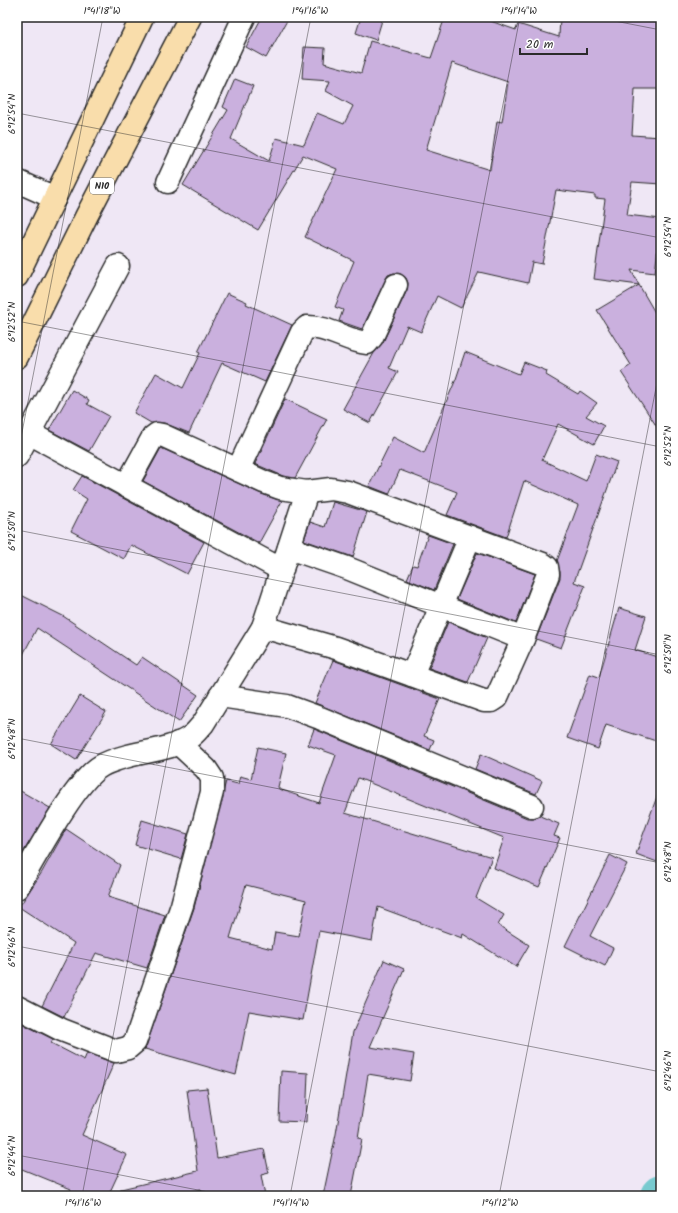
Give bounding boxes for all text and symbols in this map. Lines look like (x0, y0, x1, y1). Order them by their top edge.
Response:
text: 1°41'18"W (84, 3, 121, 19)
text: 1°41'16"W (292, 3, 328, 19)
text: 1°41'14"W (501, 3, 537, 19)
scale bar (520, 30, 587, 56)
text: 20 m (526, 35, 554, 54)
text: 6°12'54"N (4, 94, 20, 134)
road number: N10 (90, 178, 114, 194)
text: 6°12'54"N (660, 217, 676, 257)
text: 6°12'52"N (4, 301, 20, 342)
text: 6°12'52"N (660, 425, 676, 466)
text: 6°12'50"N (4, 511, 20, 551)
text: 6°12'50"N (660, 634, 676, 674)
text: 6°12'48"N (4, 718, 20, 759)
text: 6°12'48"N (660, 841, 676, 882)
text: 6°12'46"N (4, 927, 20, 967)
text: 6°12'46"N (660, 1051, 676, 1091)
text: 6°12'44"N (4, 1136, 20, 1176)
text: 1°41'16"W (65, 1195, 101, 1211)
text: 1°41'14"W (273, 1195, 309, 1211)
text: 1°41'12"W (482, 1195, 519, 1211)

